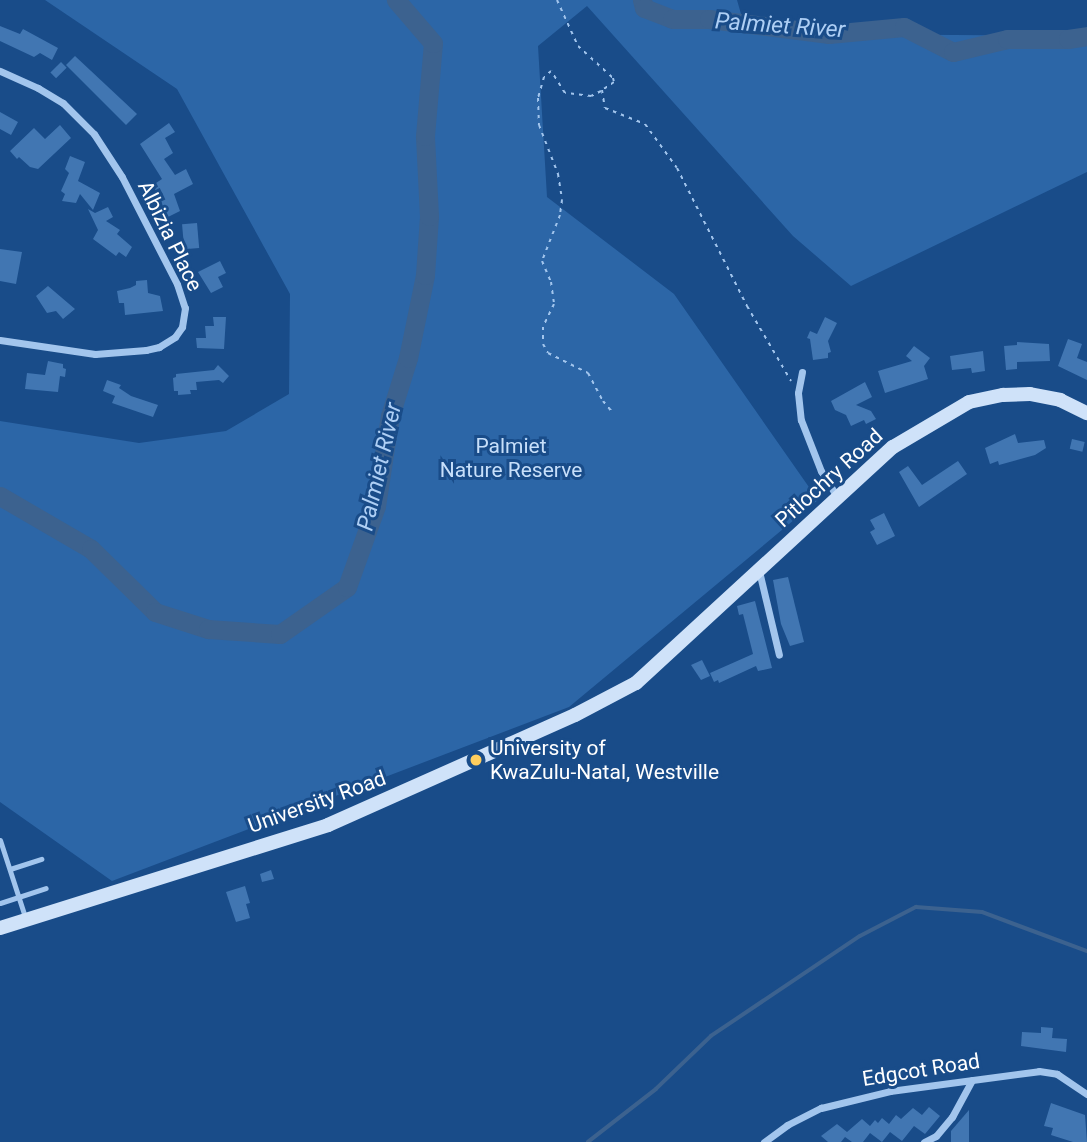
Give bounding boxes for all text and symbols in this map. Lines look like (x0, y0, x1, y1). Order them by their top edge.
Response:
water label: Palmiet River (714, 8, 846, 44)
street label: Albizia Place (132, 177, 208, 295)
water label: Palmiet River (352, 400, 408, 534)
street label: Pitlochry Road (770, 423, 888, 533)
park label: Palmiet Nature Reserve (440, 433, 582, 483)
place label: University of KwaZulu-Natal, Westville (490, 735, 719, 785)
marker: University of KwaZulu-Natal, Westville (468, 752, 484, 768)
street label: University Road (245, 765, 389, 839)
street label: Edgcot Road (860, 1048, 982, 1092)

